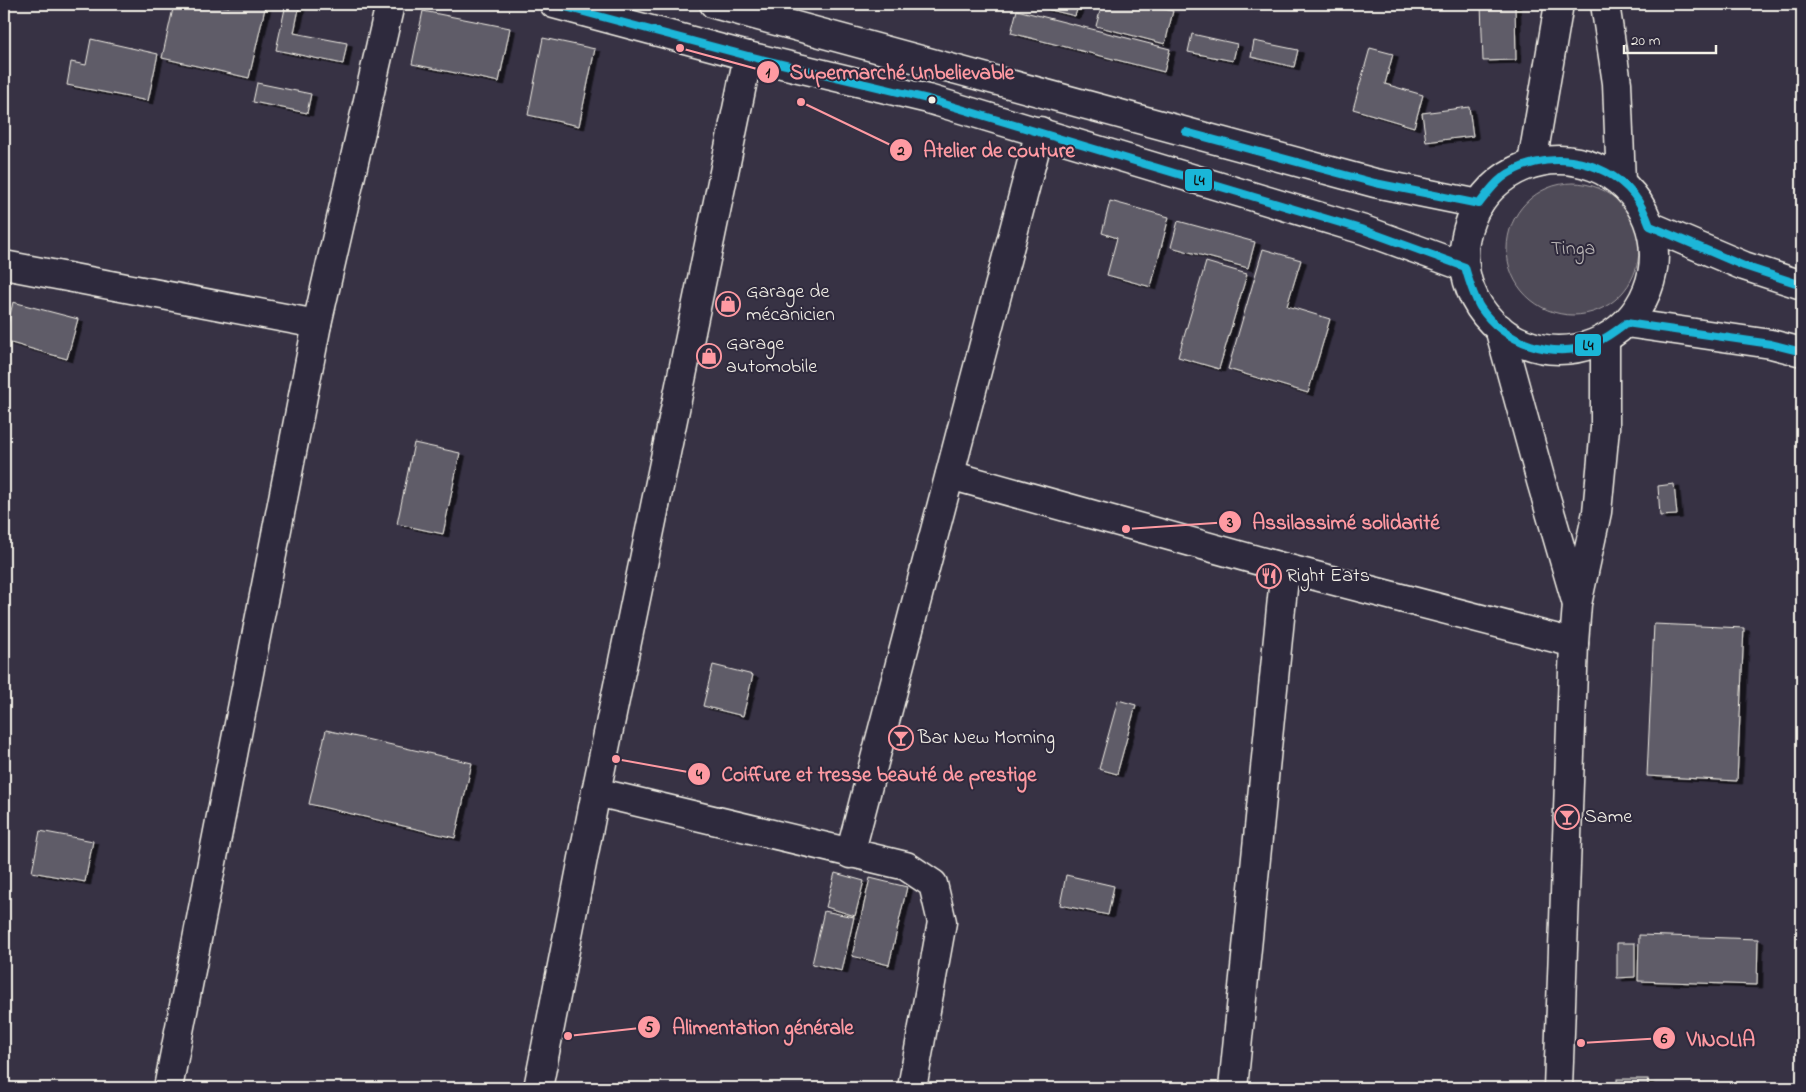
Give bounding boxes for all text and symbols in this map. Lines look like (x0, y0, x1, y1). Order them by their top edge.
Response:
scale bar (1624, 22, 1716, 54)
text: 20 m (1631, 30, 1661, 52)
callout: Supermarché Unbelievable (755, 54, 1025, 90)
text: Supermarché Unbelievable (790, 59, 1015, 89)
text: 1 (766, 62, 771, 84)
unlabelled marker (927, 95, 937, 105)
callout: Atelier de couture (888, 132, 1085, 168)
text: Atelier de couture (923, 137, 1075, 167)
text: 2 (896, 140, 905, 162)
line badge: L4 (1184, 168, 1213, 192)
text: L4 (1194, 171, 1205, 192)
park label: Tinga (1551, 235, 1595, 265)
place label: Garage de mécanicien (746, 278, 835, 330)
shop icon: Garage de mécanicien (715, 291, 741, 317)
place label: Garage automobile (726, 330, 817, 382)
line badge: L4 (1574, 333, 1602, 357)
text: L4 (1583, 336, 1594, 357)
shop icon: Garage automobile (696, 343, 722, 369)
callout: Assilassimé solidarité (1217, 504, 1450, 540)
text: Assilassimé solidarité (1252, 509, 1440, 539)
text: 3 (1226, 512, 1233, 534)
place label: Right Eats (1286, 562, 1370, 592)
restaurant icon: Right Eats (1256, 563, 1282, 589)
place label: Bar New Morning (917, 724, 1055, 754)
bar icon: Bar New Morning (888, 725, 914, 751)
callout: Coiffure et tresse beauté de prestige (687, 756, 1047, 792)
text: Coiffure et tresse beauté de prestige (722, 761, 1037, 793)
text: 4 (695, 764, 703, 786)
place label: Same (1584, 803, 1632, 832)
bar icon: Same (1554, 804, 1580, 830)
callout: Alimentation générale (637, 1009, 863, 1045)
text: Alimentation générale (672, 1014, 854, 1046)
text: 5 (645, 1017, 654, 1039)
callout: VINOLIA (1652, 1020, 1765, 1056)
text: VINOLIA (1686, 1026, 1755, 1056)
text: 6 (1660, 1028, 1668, 1050)

